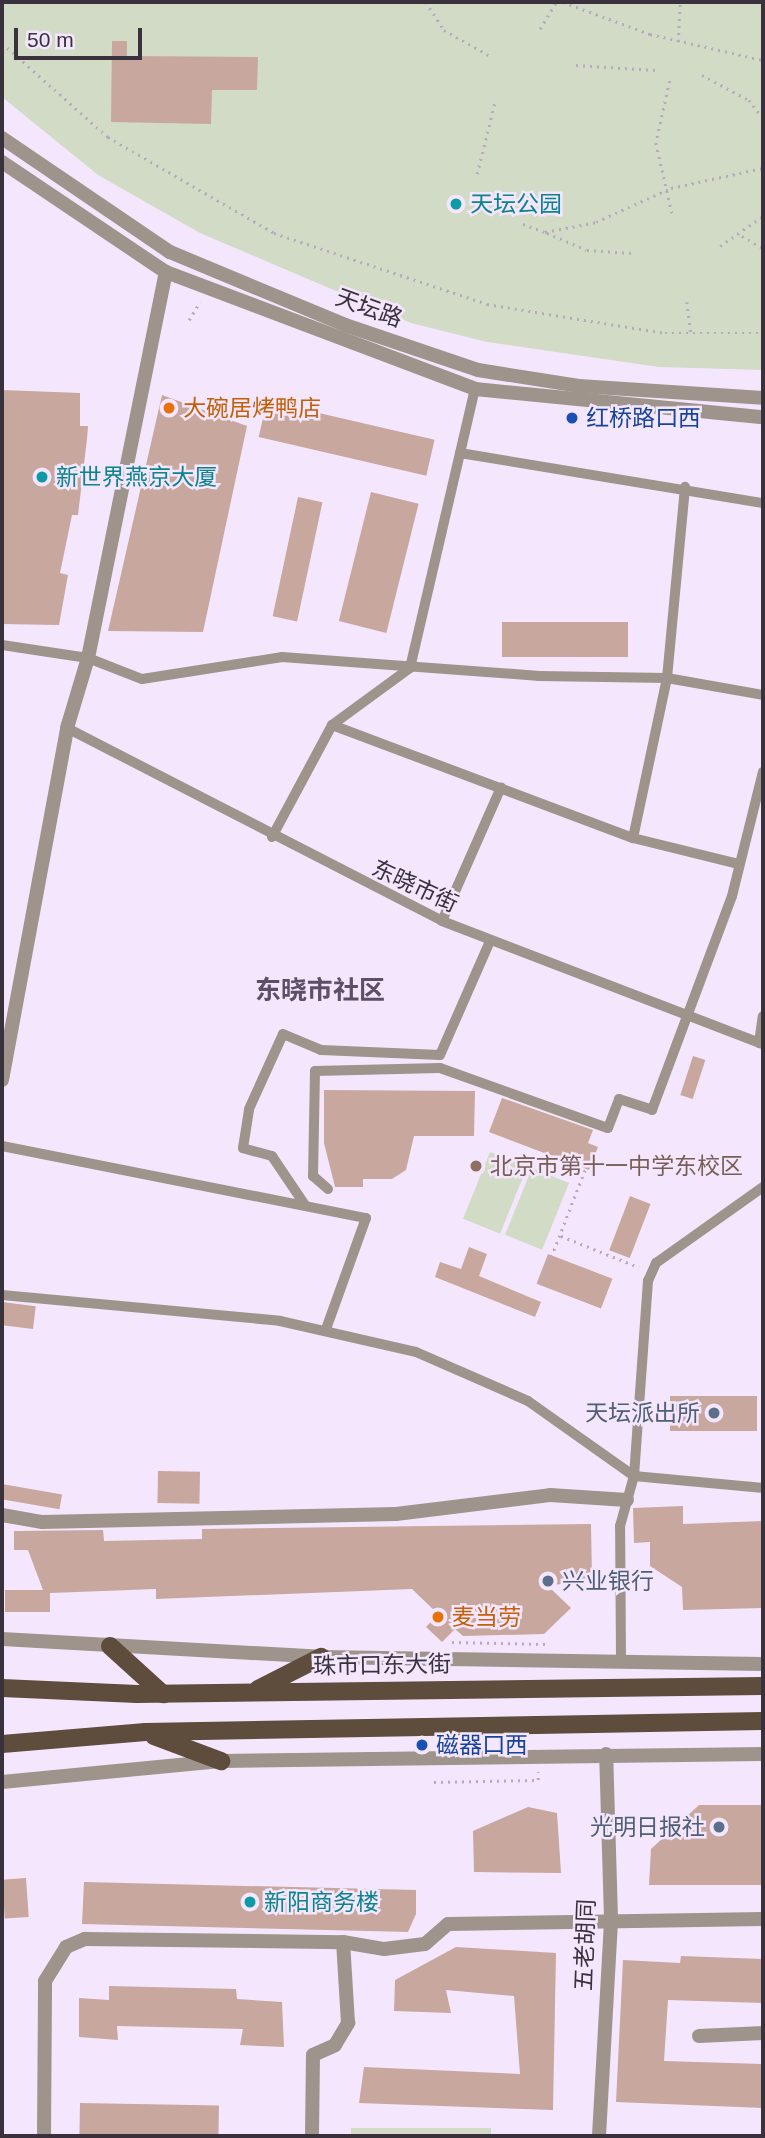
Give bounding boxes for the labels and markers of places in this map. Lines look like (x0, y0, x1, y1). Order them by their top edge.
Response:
place label: 天坛公园 (470, 190, 562, 218)
marker: 天坛公园 (448, 196, 464, 212)
place label: 大碗居烤鸭店 (183, 394, 321, 422)
marker: 大碗居烤鸭店 (161, 400, 177, 416)
place label: 红桥路口西 (586, 404, 701, 432)
marker: 红桥路口西 (564, 410, 580, 426)
place label: 新世界燕京大厦 (56, 463, 217, 491)
marker: 新世界燕京大厦 (34, 469, 50, 485)
place label: 北京市第十一中学东校区 (490, 1152, 743, 1180)
marker: 北京市第十一中学东校区 (468, 1158, 484, 1174)
place label: 天坛派出所 (585, 1399, 700, 1427)
marker: 天坛派出所 (706, 1405, 722, 1421)
place label: 兴业银行 (562, 1567, 654, 1595)
marker: 兴业银行 (540, 1573, 556, 1589)
place label: 麦当劳 (452, 1603, 521, 1631)
marker: 麦当劳 (430, 1609, 446, 1625)
place label: 磁器口西 (436, 1731, 528, 1759)
marker: 磁器口西 (414, 1737, 430, 1753)
place label: 光明日报社 (590, 1813, 705, 1841)
marker: 光明日报社 (711, 1819, 727, 1835)
place label: 新阳商务楼 (264, 1888, 379, 1916)
marker: 新阳商务楼 (242, 1894, 258, 1910)

